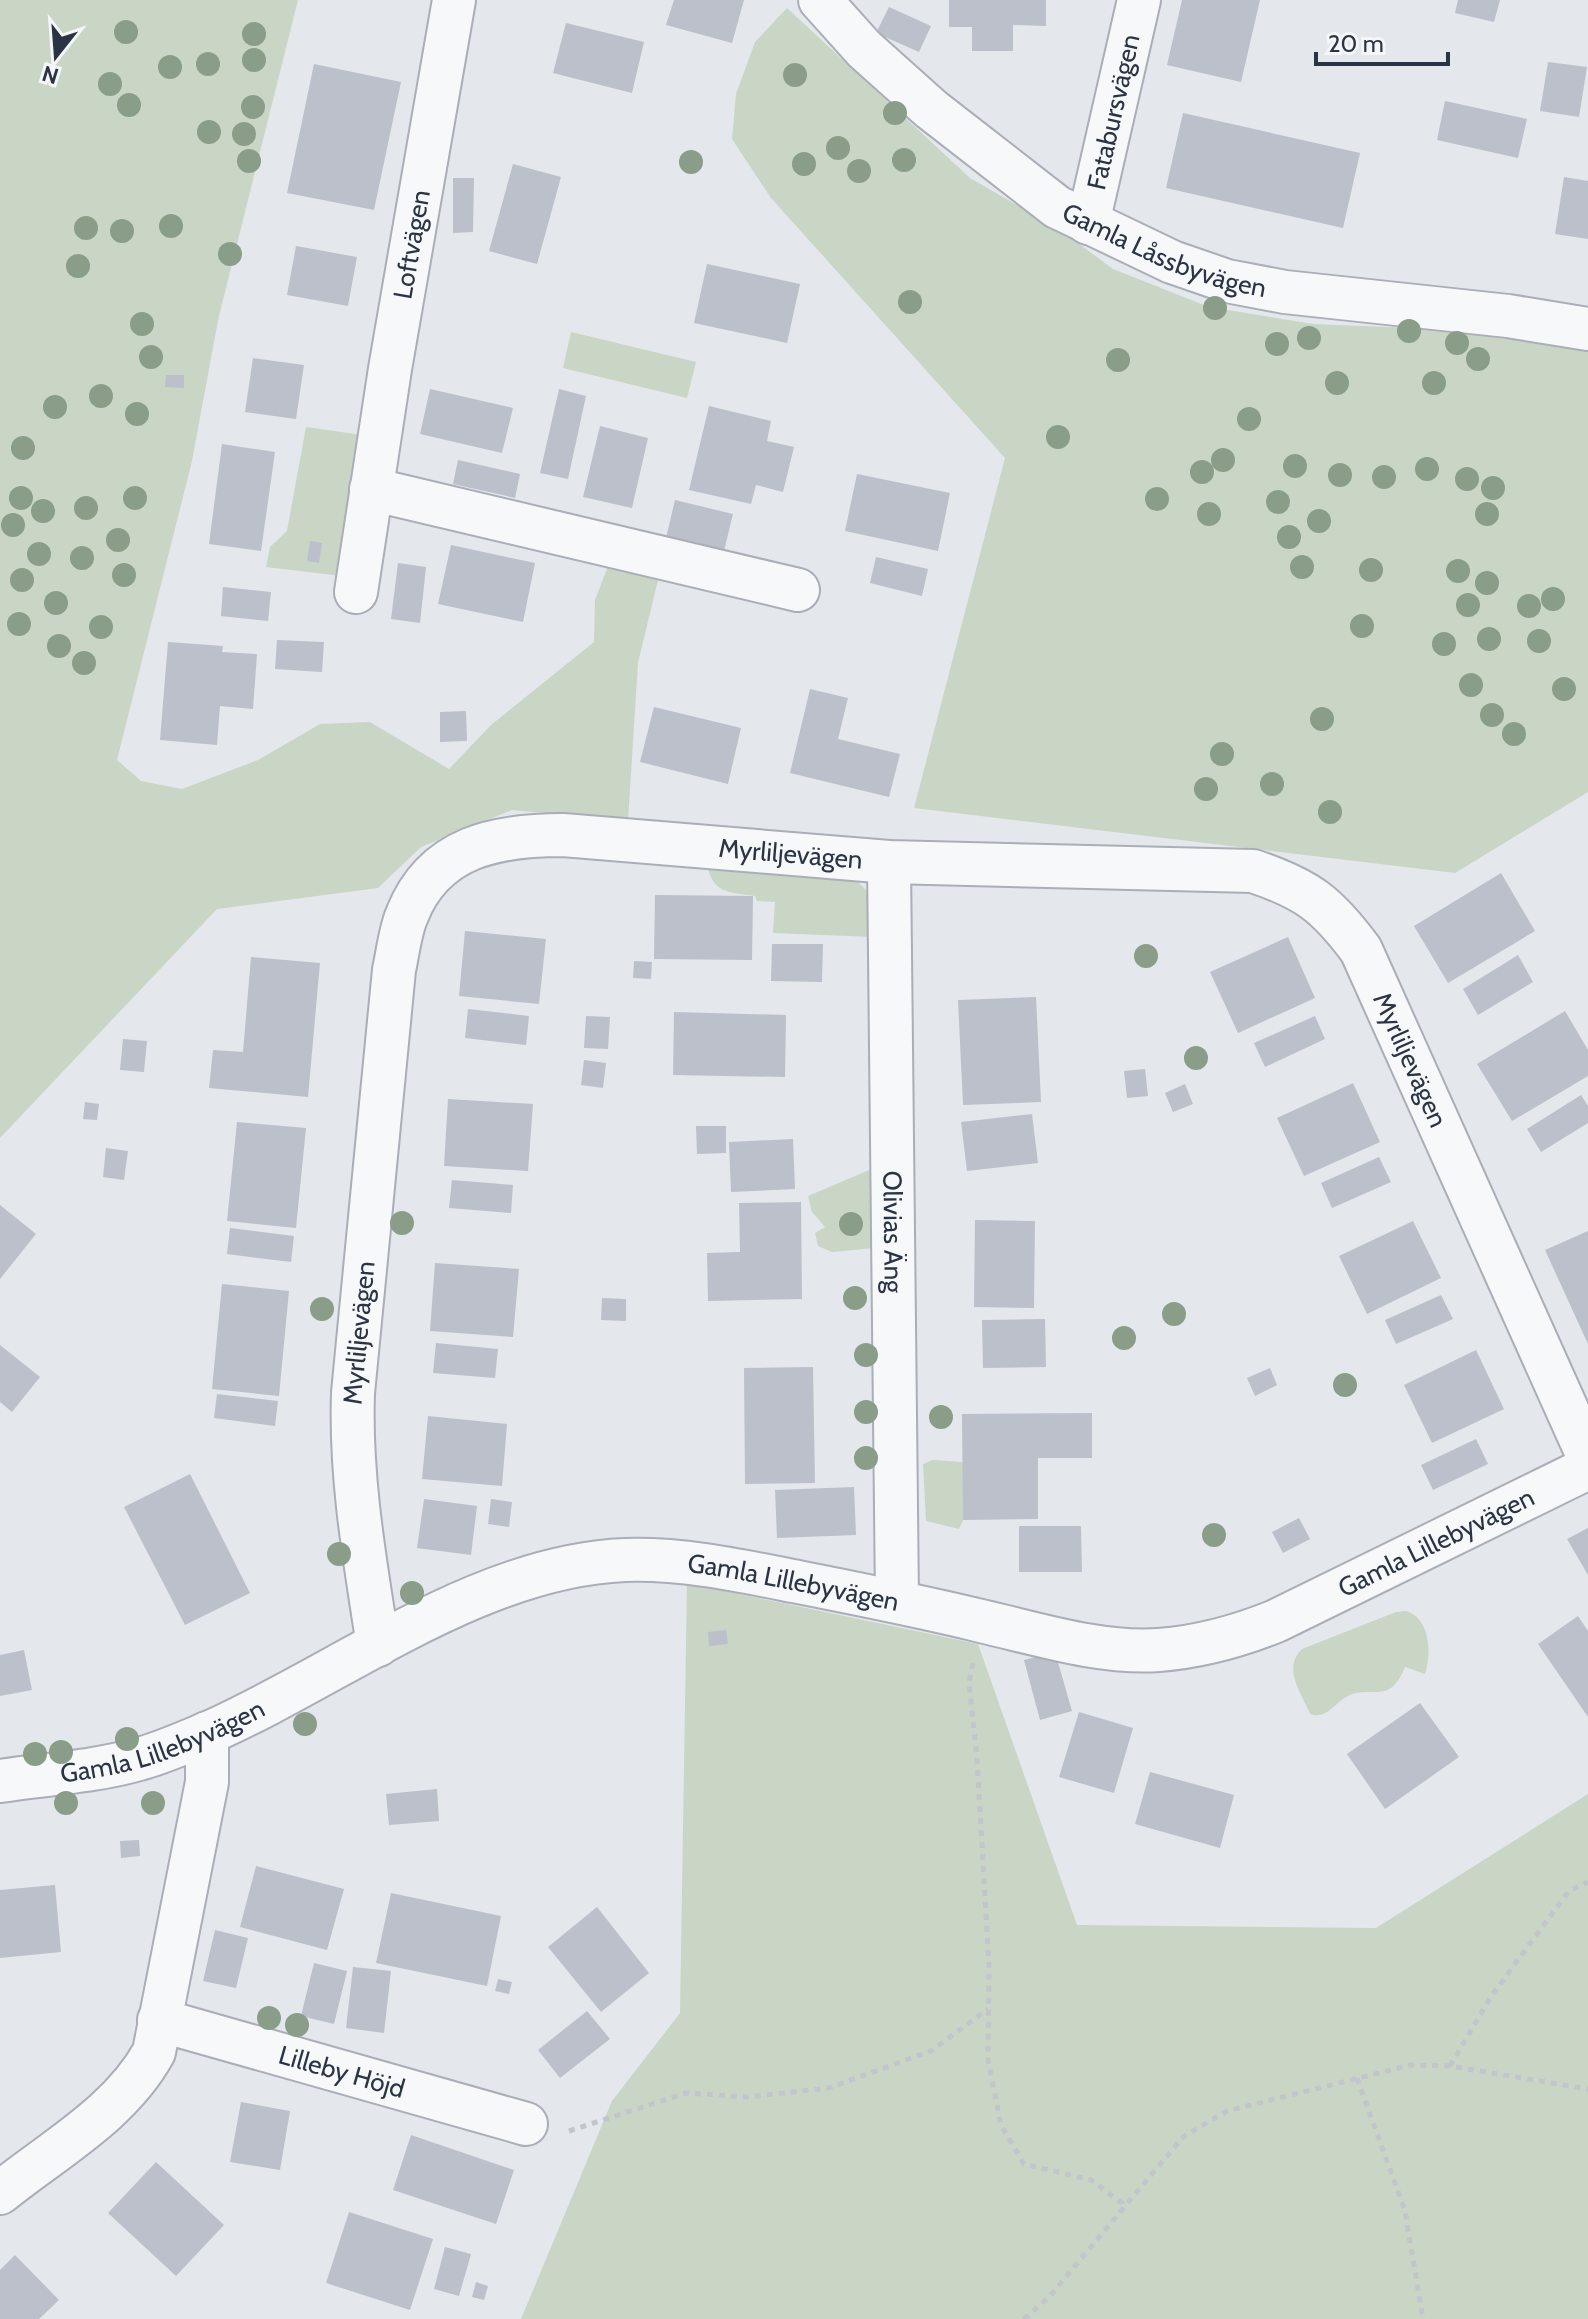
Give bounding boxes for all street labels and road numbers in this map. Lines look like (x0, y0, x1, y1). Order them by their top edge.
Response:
street label: Fatabursvägen (1080, 31, 1147, 193)
street label: Loftvägen (386, 187, 437, 301)
street label: Gamla Låssbyvägen (1057, 196, 1269, 304)
street label: Myrliljevägen (717, 832, 864, 876)
street label: Myrliljevägen (1366, 987, 1454, 1132)
street label: Olivias Äng (876, 1171, 910, 1294)
street label: Myrliljevägen (337, 1260, 382, 1405)
street label: Gamla Lillebyvägen (1333, 1481, 1539, 1604)
street label: Gamla Lillebyvägen (686, 1547, 902, 1618)
street label: Gamla Lillebyvägen (58, 1692, 270, 1789)
street label: Lilleby Höjd (275, 2039, 408, 2105)

